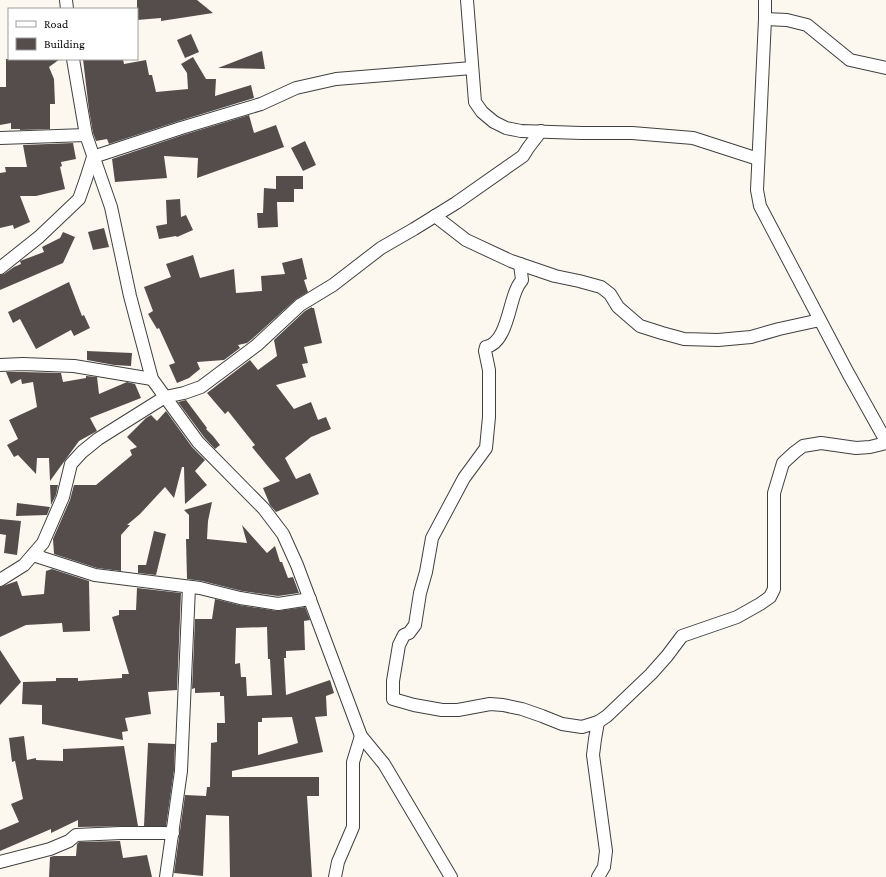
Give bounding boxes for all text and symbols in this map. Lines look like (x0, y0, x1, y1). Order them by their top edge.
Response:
legend (8, 8, 138, 60)
text: Road (44, 17, 69, 31)
text: Building (44, 37, 85, 51)

